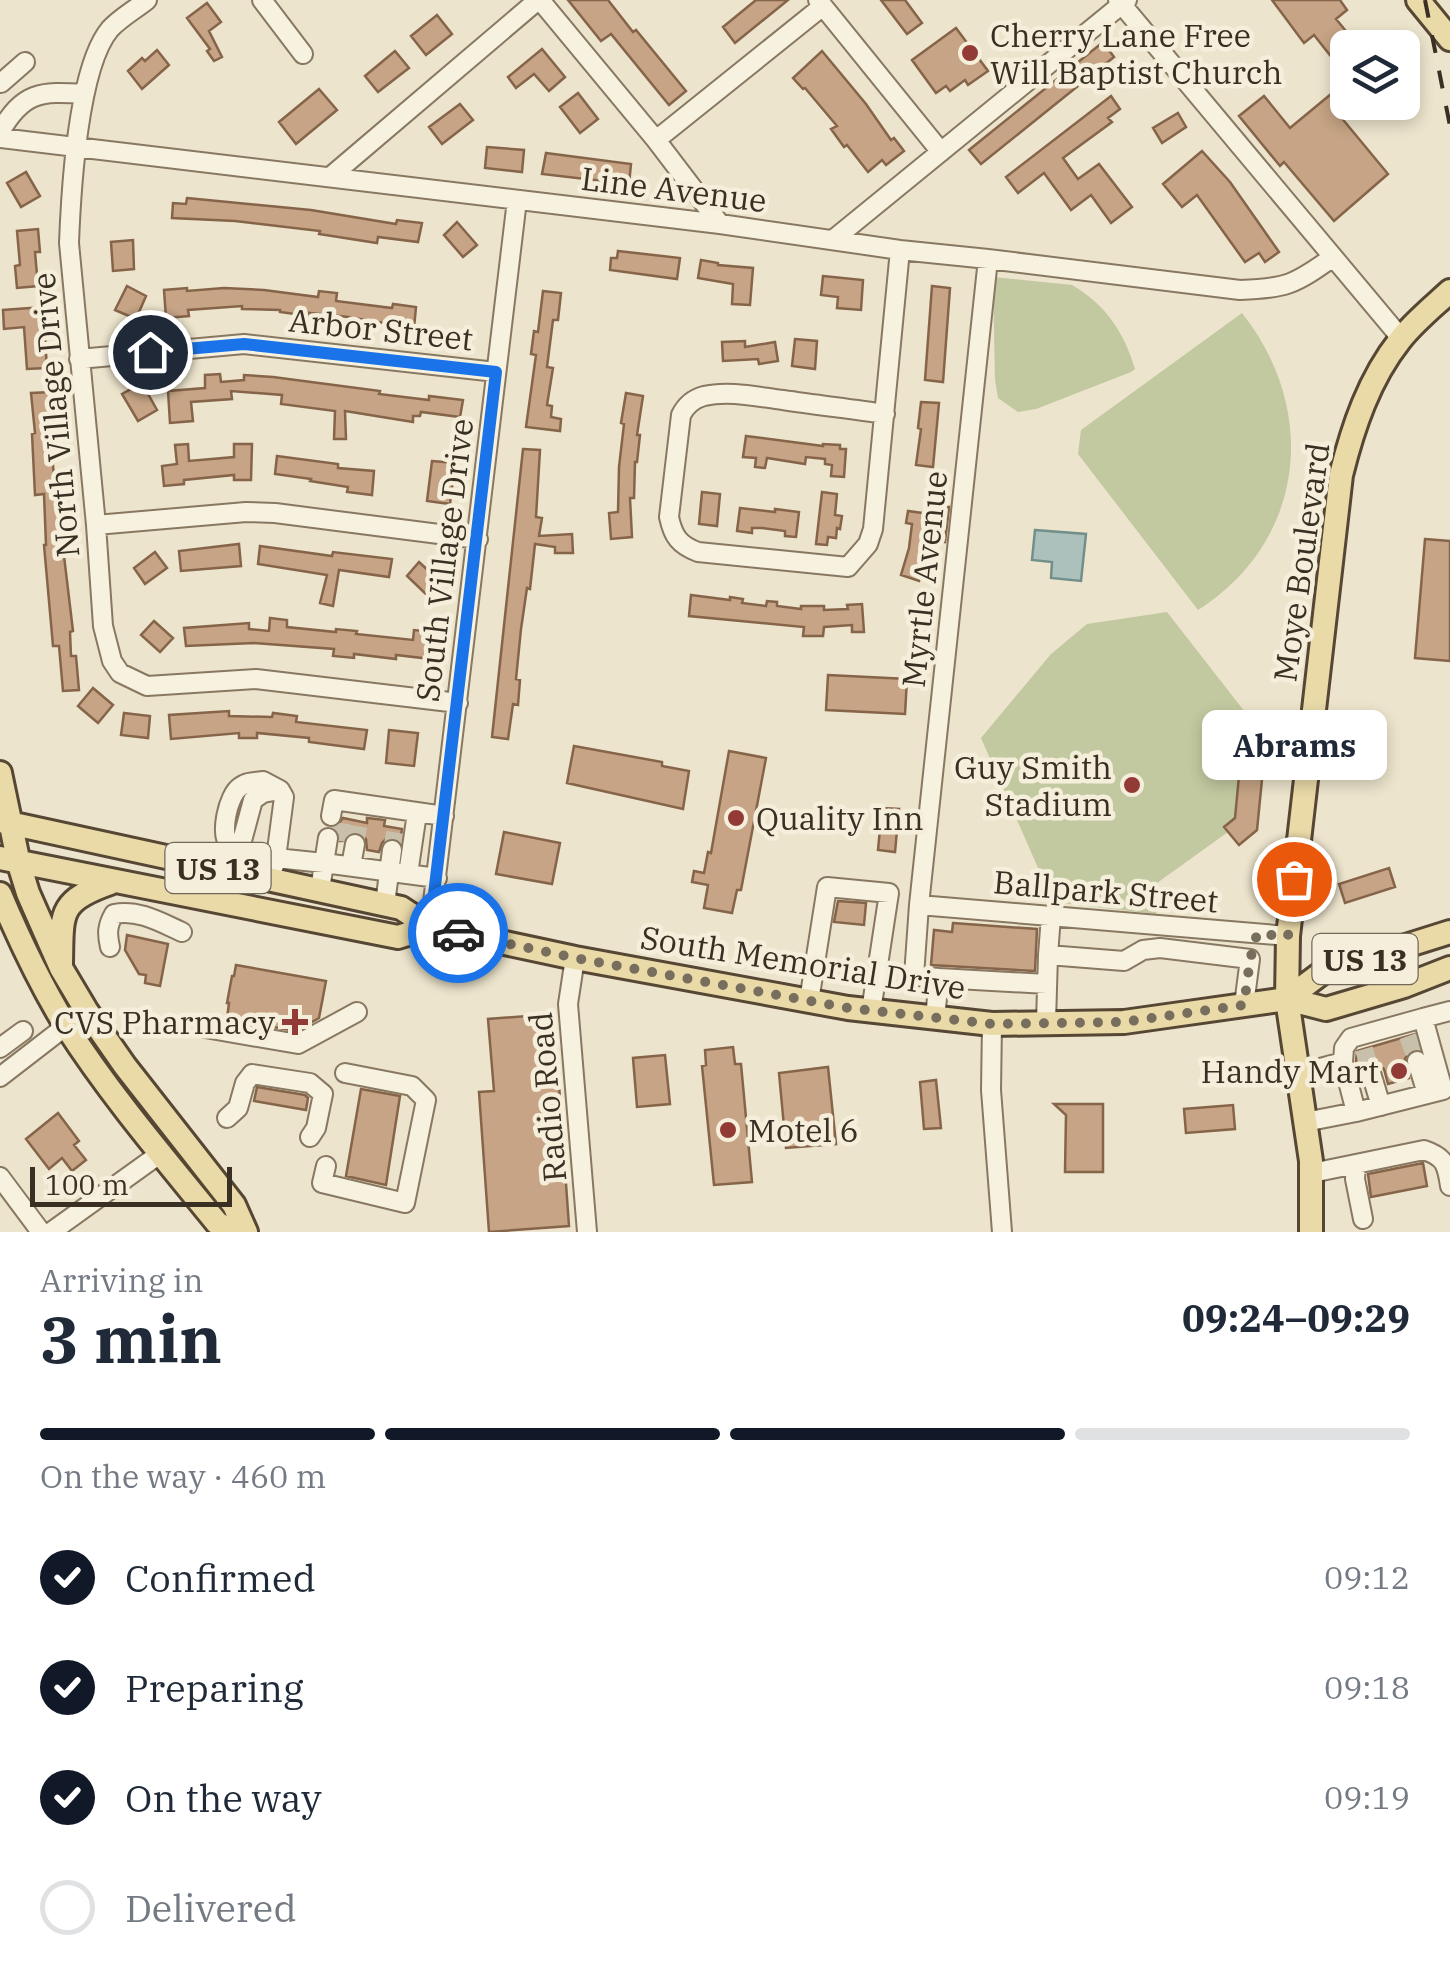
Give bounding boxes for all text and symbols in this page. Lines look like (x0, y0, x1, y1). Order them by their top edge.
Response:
place label: Cherry Lane Free Will Baptist Church (990, 14, 1282, 93)
map controls (1330, 30, 1420, 120)
button: layers (1330, 30, 1420, 120)
marker: Cherry Lane Free Will Baptist Church (959, 42, 981, 64)
street label: Line Avenue (579, 157, 769, 221)
street label: North Village Drive (22, 271, 88, 559)
street label: Arbor Street (287, 298, 475, 360)
pin (108, 310, 193, 395)
icon: home (123, 325, 178, 380)
street label: South Village Drive (406, 416, 482, 704)
street label: Moye Boulevard (1263, 440, 1339, 684)
street label: Myrtle Avenue (892, 469, 956, 689)
callout: Abrams (1202, 709, 1386, 779)
text: Abrams (1233, 724, 1356, 766)
place label: Guy Smith Stadium (954, 746, 1112, 825)
marker: Guy Smith Stadium (1121, 774, 1143, 796)
place label: Quality Inn (756, 797, 924, 839)
marker: Quality Inn (725, 807, 747, 829)
pin (1252, 837, 1337, 922)
road number: US 13 (166, 843, 270, 893)
icon: bag (1267, 852, 1322, 907)
street label: Ballpark Street (992, 860, 1220, 922)
courier (408, 883, 508, 983)
icon: car (431, 906, 486, 961)
street label: South Memorial Drive (637, 916, 969, 1008)
road number: US 13 (1312, 934, 1418, 984)
place label: CVS Pharmacy (54, 1001, 276, 1043)
street label: Radio Road (519, 1010, 575, 1184)
marker: CVS Pharmacy (284, 1011, 306, 1033)
place label: Handy Mart (1201, 1050, 1379, 1092)
marker: Handy Mart (1388, 1060, 1410, 1082)
place label: Motel 6 (748, 1109, 859, 1151)
marker: Motel 6 (717, 1119, 739, 1141)
scale bar (30, 1162, 232, 1206)
text: 100 m (45, 1166, 129, 1203)
text: Arriving in (40, 1259, 203, 1301)
text: 09:24–09:29 (1182, 1293, 1410, 1342)
text: 3 min (40, 1296, 222, 1381)
text: On the way · 460 m (40, 1455, 326, 1497)
icon: check (40, 1550, 95, 1605)
text: Confirmed (125, 1553, 316, 1602)
text: 09:12 (1324, 1556, 1410, 1598)
icon: check (40, 1660, 95, 1715)
text: Preparing (125, 1663, 304, 1712)
text: 09:18 (1324, 1666, 1410, 1708)
icon: check (40, 1770, 95, 1825)
text: On the way (125, 1773, 322, 1822)
text: 09:19 (1324, 1776, 1410, 1818)
text: Delivered (125, 1883, 297, 1932)

